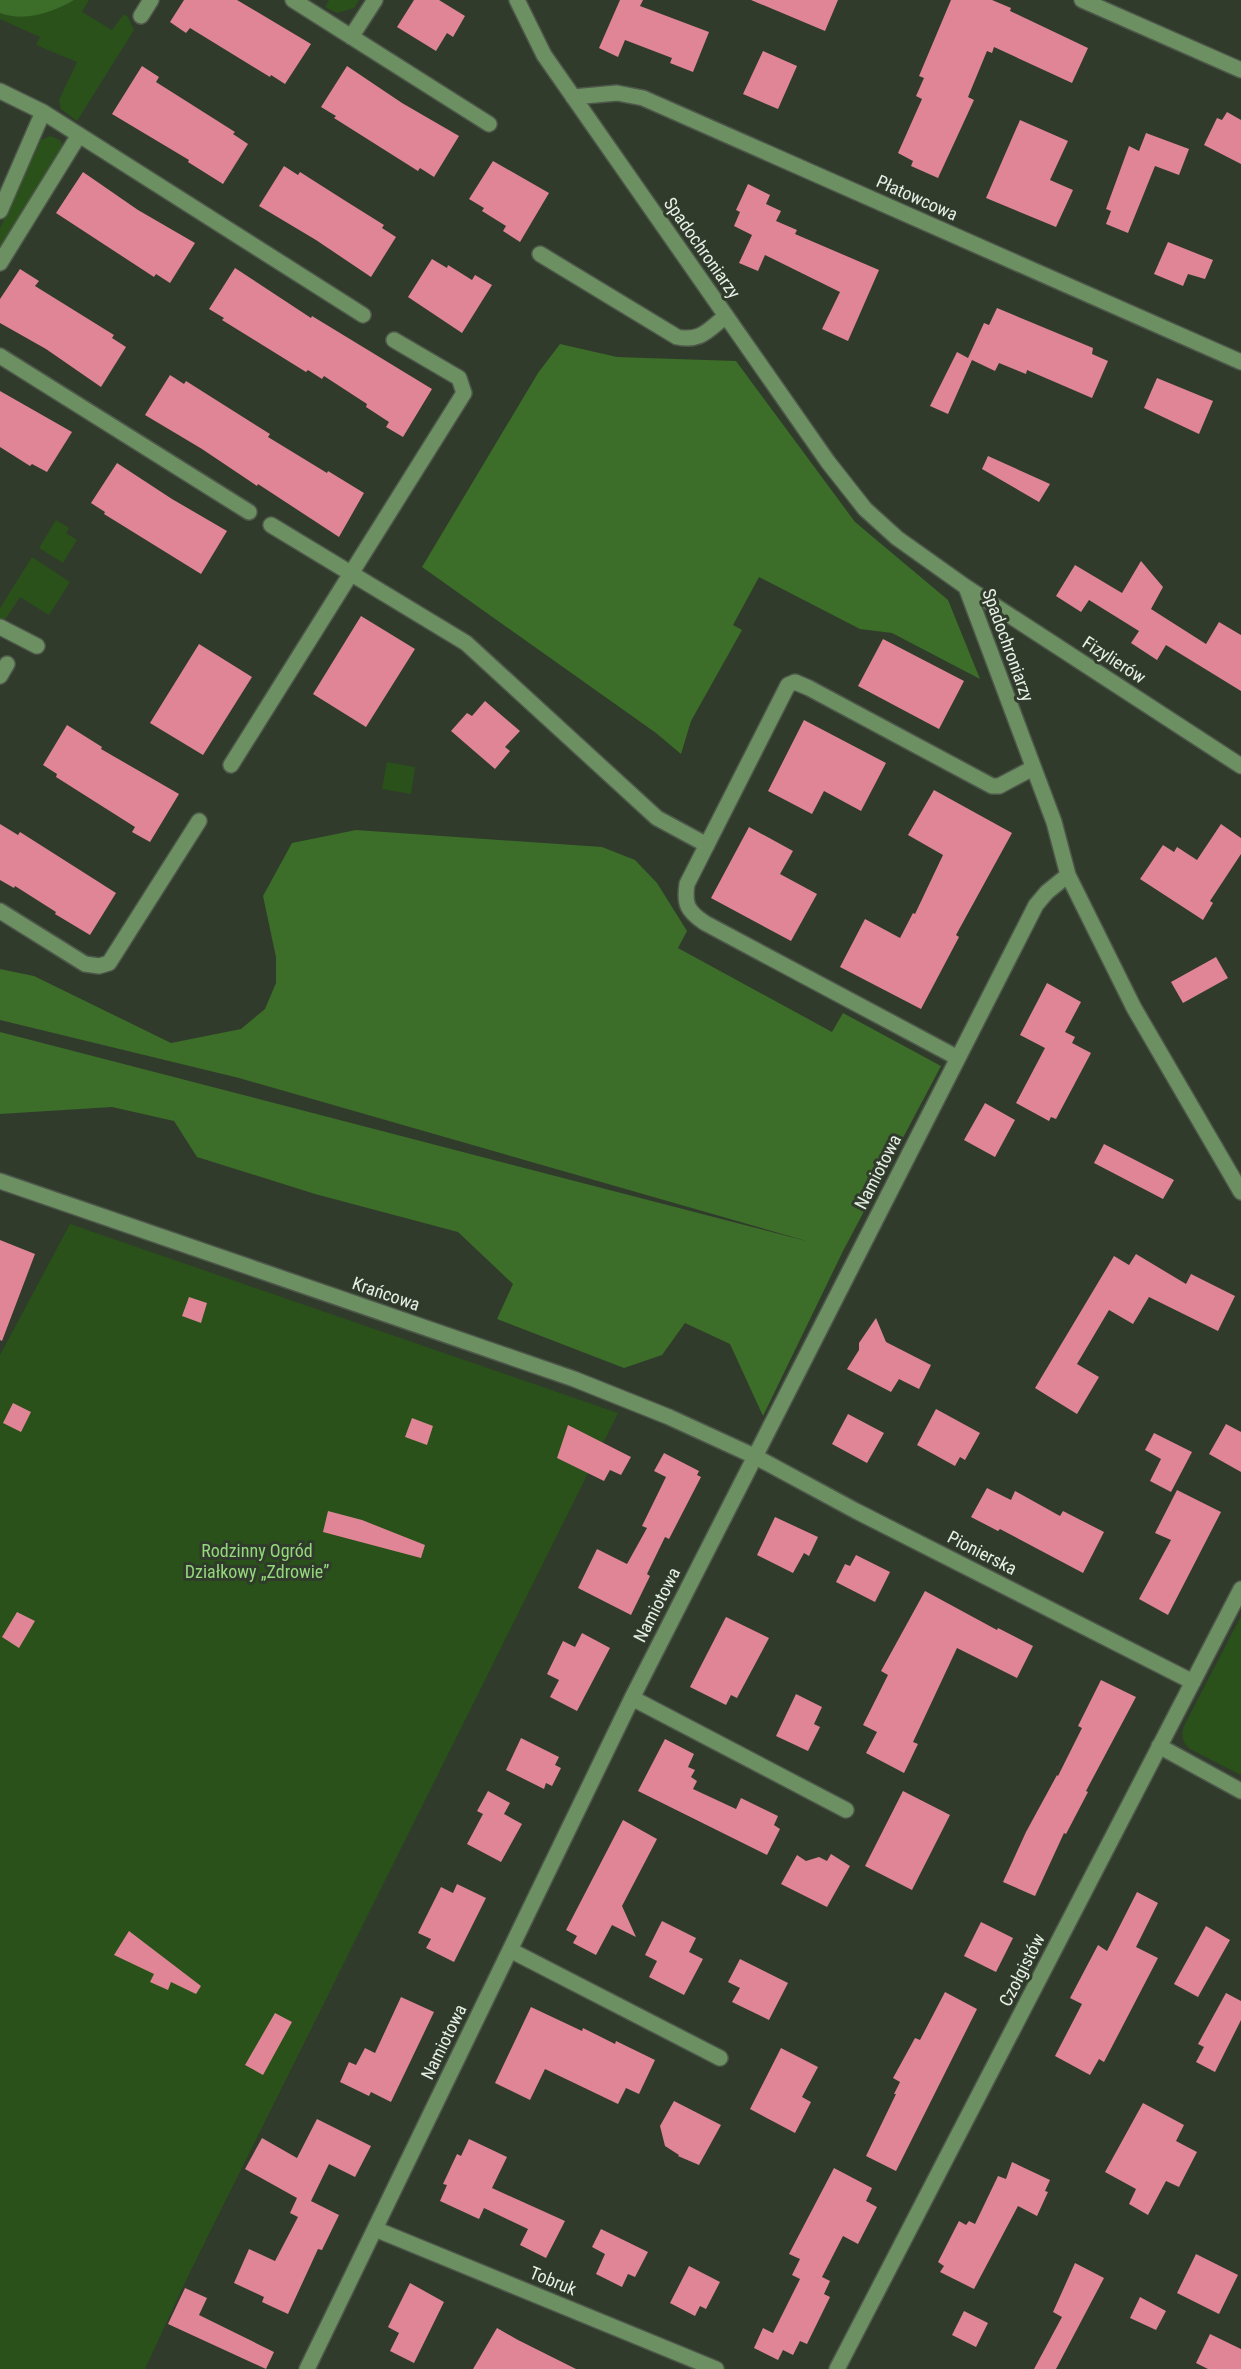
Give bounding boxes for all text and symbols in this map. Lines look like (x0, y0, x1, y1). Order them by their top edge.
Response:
street label: Płatowcowa (873, 170, 961, 225)
street label: Spadochroniarzy (660, 193, 745, 303)
street label: Spadochroniarzy (978, 586, 1039, 705)
street label: Fizylierów (1079, 631, 1150, 688)
street label: Namiotowa (850, 1131, 905, 1213)
street label: Krańcowa (350, 1272, 423, 1315)
street label: Pionierska (944, 1526, 1020, 1579)
park label: Rodzinny Ogród Działkowy „Zdrowie” (185, 1540, 329, 1582)
street label: Namiotowa (629, 1564, 684, 1646)
street label: Czołgistów (994, 1930, 1049, 2010)
street label: Namiotowa (416, 2001, 471, 2083)
street label: Tobruk (527, 2262, 580, 2299)

